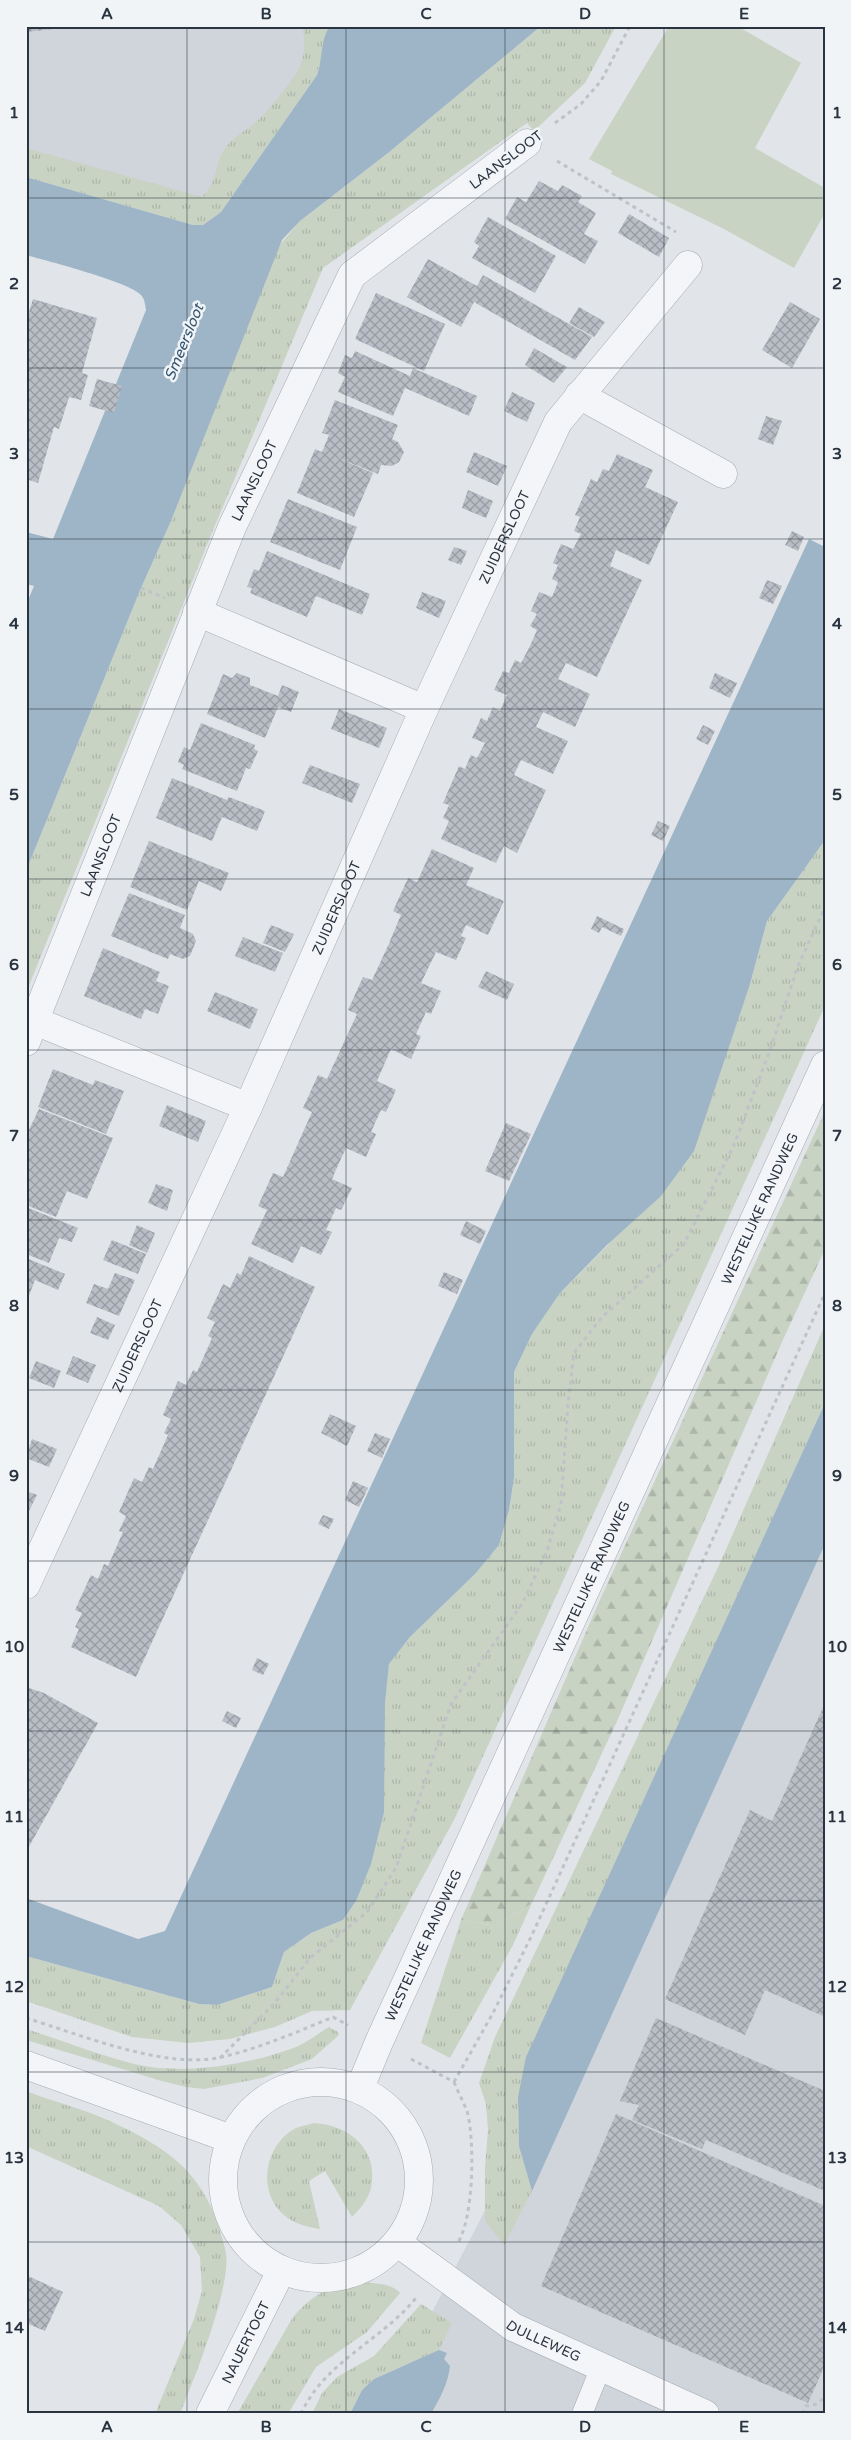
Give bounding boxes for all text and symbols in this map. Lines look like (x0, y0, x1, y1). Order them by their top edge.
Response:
text: A (101, 4, 113, 24)
text: B (260, 4, 272, 24)
text: C (420, 4, 432, 24)
text: D (579, 4, 591, 24)
text: E (739, 4, 749, 24)
text: 1 (9, 103, 19, 123)
text: 1 (832, 103, 842, 123)
street label: LAANSLOOT (466, 127, 546, 193)
text: 2 (9, 274, 19, 294)
text: 2 (832, 274, 842, 294)
water label: Smeersloot (161, 299, 208, 383)
street label: LAANSLOOT (228, 437, 281, 524)
text: 3 (9, 444, 19, 464)
text: 3 (832, 444, 842, 464)
street label: ZUIDERSLOOT (475, 487, 533, 586)
text: 4 (9, 614, 19, 634)
text: 4 (832, 614, 842, 634)
text: 5 (9, 785, 19, 805)
text: 5 (832, 785, 842, 805)
street label: LAANSLOOT (77, 811, 125, 899)
street label: ZUIDERSLOOT (308, 858, 364, 957)
text: 6 (9, 955, 19, 975)
text: 6 (832, 955, 842, 975)
text: 7 (9, 1126, 19, 1146)
text: 7 (832, 1126, 842, 1146)
street label: WESTELIJKE RANDWEG (717, 1130, 801, 1287)
text: 8 (9, 1296, 19, 1316)
street label: ZUIDERSLOOT (108, 1296, 166, 1395)
text: 8 (832, 1296, 842, 1316)
text: 9 (9, 1466, 19, 1486)
text: 9 (832, 1466, 842, 1486)
street label: WESTELIJKE RANDWEG (549, 1498, 633, 1656)
text: 10 (4, 1637, 24, 1657)
text: 10 (827, 1637, 847, 1657)
text: 11 (4, 1807, 24, 1827)
text: 11 (827, 1807, 847, 1827)
street label: WESTELIJKE RANDWEG (381, 1867, 465, 2024)
text: 12 (4, 1977, 24, 1997)
text: 12 (827, 1977, 847, 1997)
text: 13 (4, 2148, 24, 2168)
text: 13 (827, 2148, 847, 2168)
street label: NAUERTOGT (218, 2298, 273, 2386)
street label: DULLEWEG (503, 2316, 583, 2365)
text: 14 (4, 2318, 24, 2338)
text: 14 (827, 2318, 847, 2338)
text: A (101, 2417, 113, 2437)
text: B (260, 2417, 272, 2437)
text: C (420, 2417, 432, 2437)
text: D (579, 2417, 591, 2437)
text: E (739, 2417, 749, 2437)

